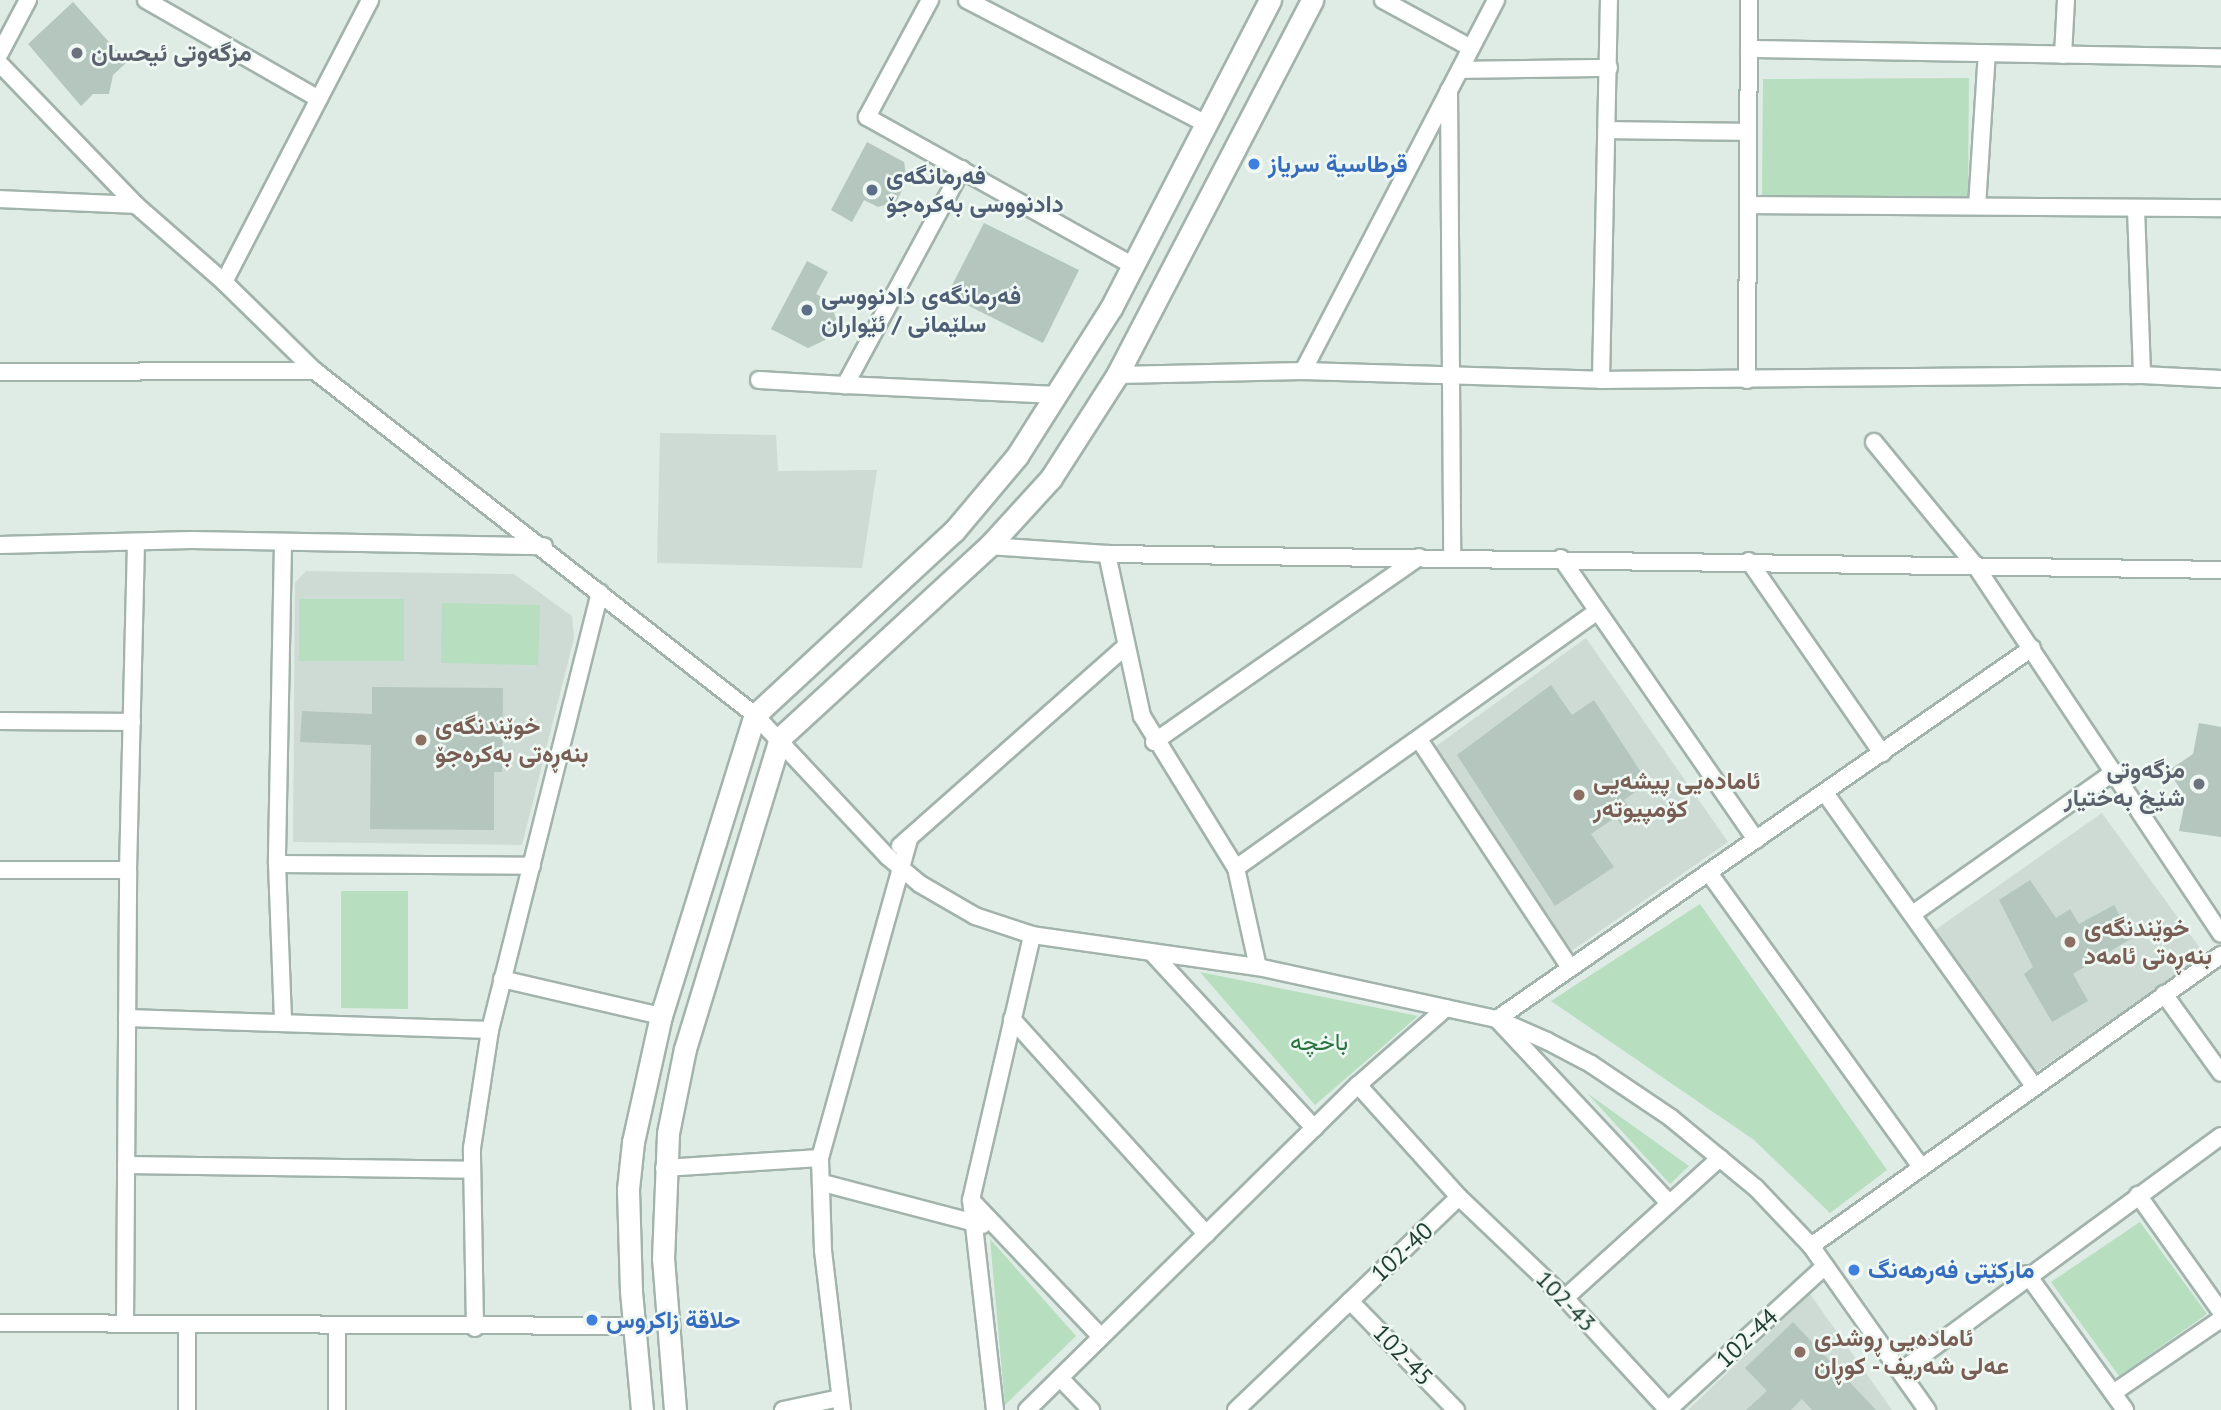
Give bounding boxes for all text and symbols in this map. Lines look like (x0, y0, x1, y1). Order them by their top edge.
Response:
place label: مزگەوتی ئیحسان (91, 39, 252, 67)
marker: مزگەوتی ئیحسان (69, 45, 85, 61)
place label: قرطاسية سرياز (1268, 150, 1408, 178)
marker: قرطاسية سرياز (1246, 156, 1262, 172)
place label: فەرمانگەی دادنووسی بەکرەجۆ (886, 162, 1064, 218)
marker: فەرمانگەی دادنووسی بەکرەجۆ (864, 182, 880, 198)
place label: فەرمانگەی دادنووسی سلێمانی / ئێواران (821, 282, 1021, 338)
marker: فەرمانگەی دادنووسی سلێمانی / ئێواران (799, 302, 815, 318)
place label: خوێندنگەی بنەڕەتی بەکرەجۆ (435, 712, 589, 768)
marker: خوێندنگەی بنەڕەتی بەکرەجۆ (413, 732, 429, 748)
place label: مزگەوتی شێخ بەختیار (2064, 756, 2185, 812)
place label: ئامادەیی پیشەیی کۆمپیوتەر (1593, 767, 1760, 823)
marker: مزگەوتی شێخ بەختیار (2191, 776, 2207, 792)
marker: ئامادەیی پیشەیی کۆمپیوتەر (1571, 787, 1587, 803)
place label: خوێندنگەی بنەڕەتی ئامەد (2084, 914, 2212, 970)
marker: خوێندنگەی بنەڕەتی ئامەد (2062, 934, 2078, 950)
park label: باخچە (1290, 1028, 1348, 1056)
street label: 102-40 (1365, 1216, 1439, 1288)
place label: مارکێتی فەرهەنگ (1868, 1256, 2035, 1284)
marker: مارکێتی فەرهەنگ (1846, 1262, 1862, 1278)
street label: 102-43 (1530, 1264, 1602, 1338)
street label: 102-44 (1710, 1302, 1784, 1374)
place label: حلاقة زاکروس (606, 1306, 740, 1334)
marker: حلاقة زاکروس (584, 1312, 600, 1328)
street label: 102-45 (1367, 1318, 1439, 1392)
place label: ئامادەیی ڕوشدی عەلی شەریف - کوڕان (1814, 1324, 2012, 1380)
marker: ئامادەیی ڕوشدی عەلی شەریف - کوڕان (1792, 1344, 1808, 1360)

